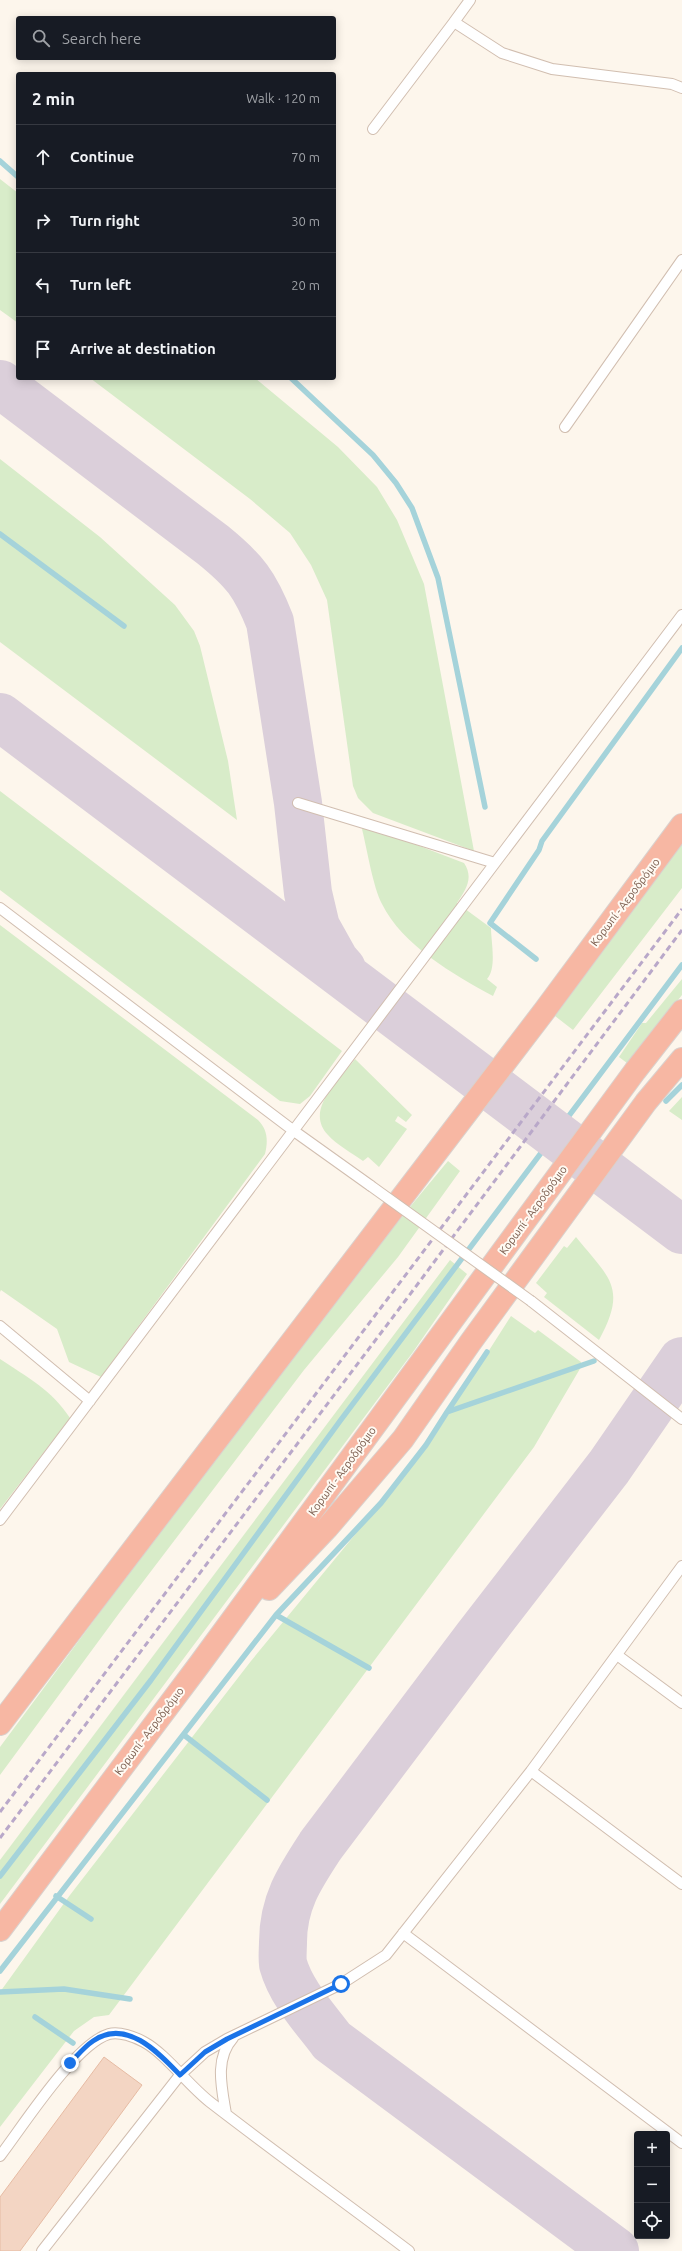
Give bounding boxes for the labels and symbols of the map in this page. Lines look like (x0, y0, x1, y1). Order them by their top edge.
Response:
street label: Κορωπί - Αεροδρόμιο (588, 856, 662, 948)
street label: Κορωπί - Αεροδρόμιο (497, 1163, 569, 1257)
street label: Κορωπί - Αεροδρόμιο (306, 1424, 378, 1518)
street label: Κορωπί - Αεροδρόμιο (112, 1685, 186, 1777)
route start (332, 1975, 350, 1993)
route end (61, 2054, 79, 2072)

